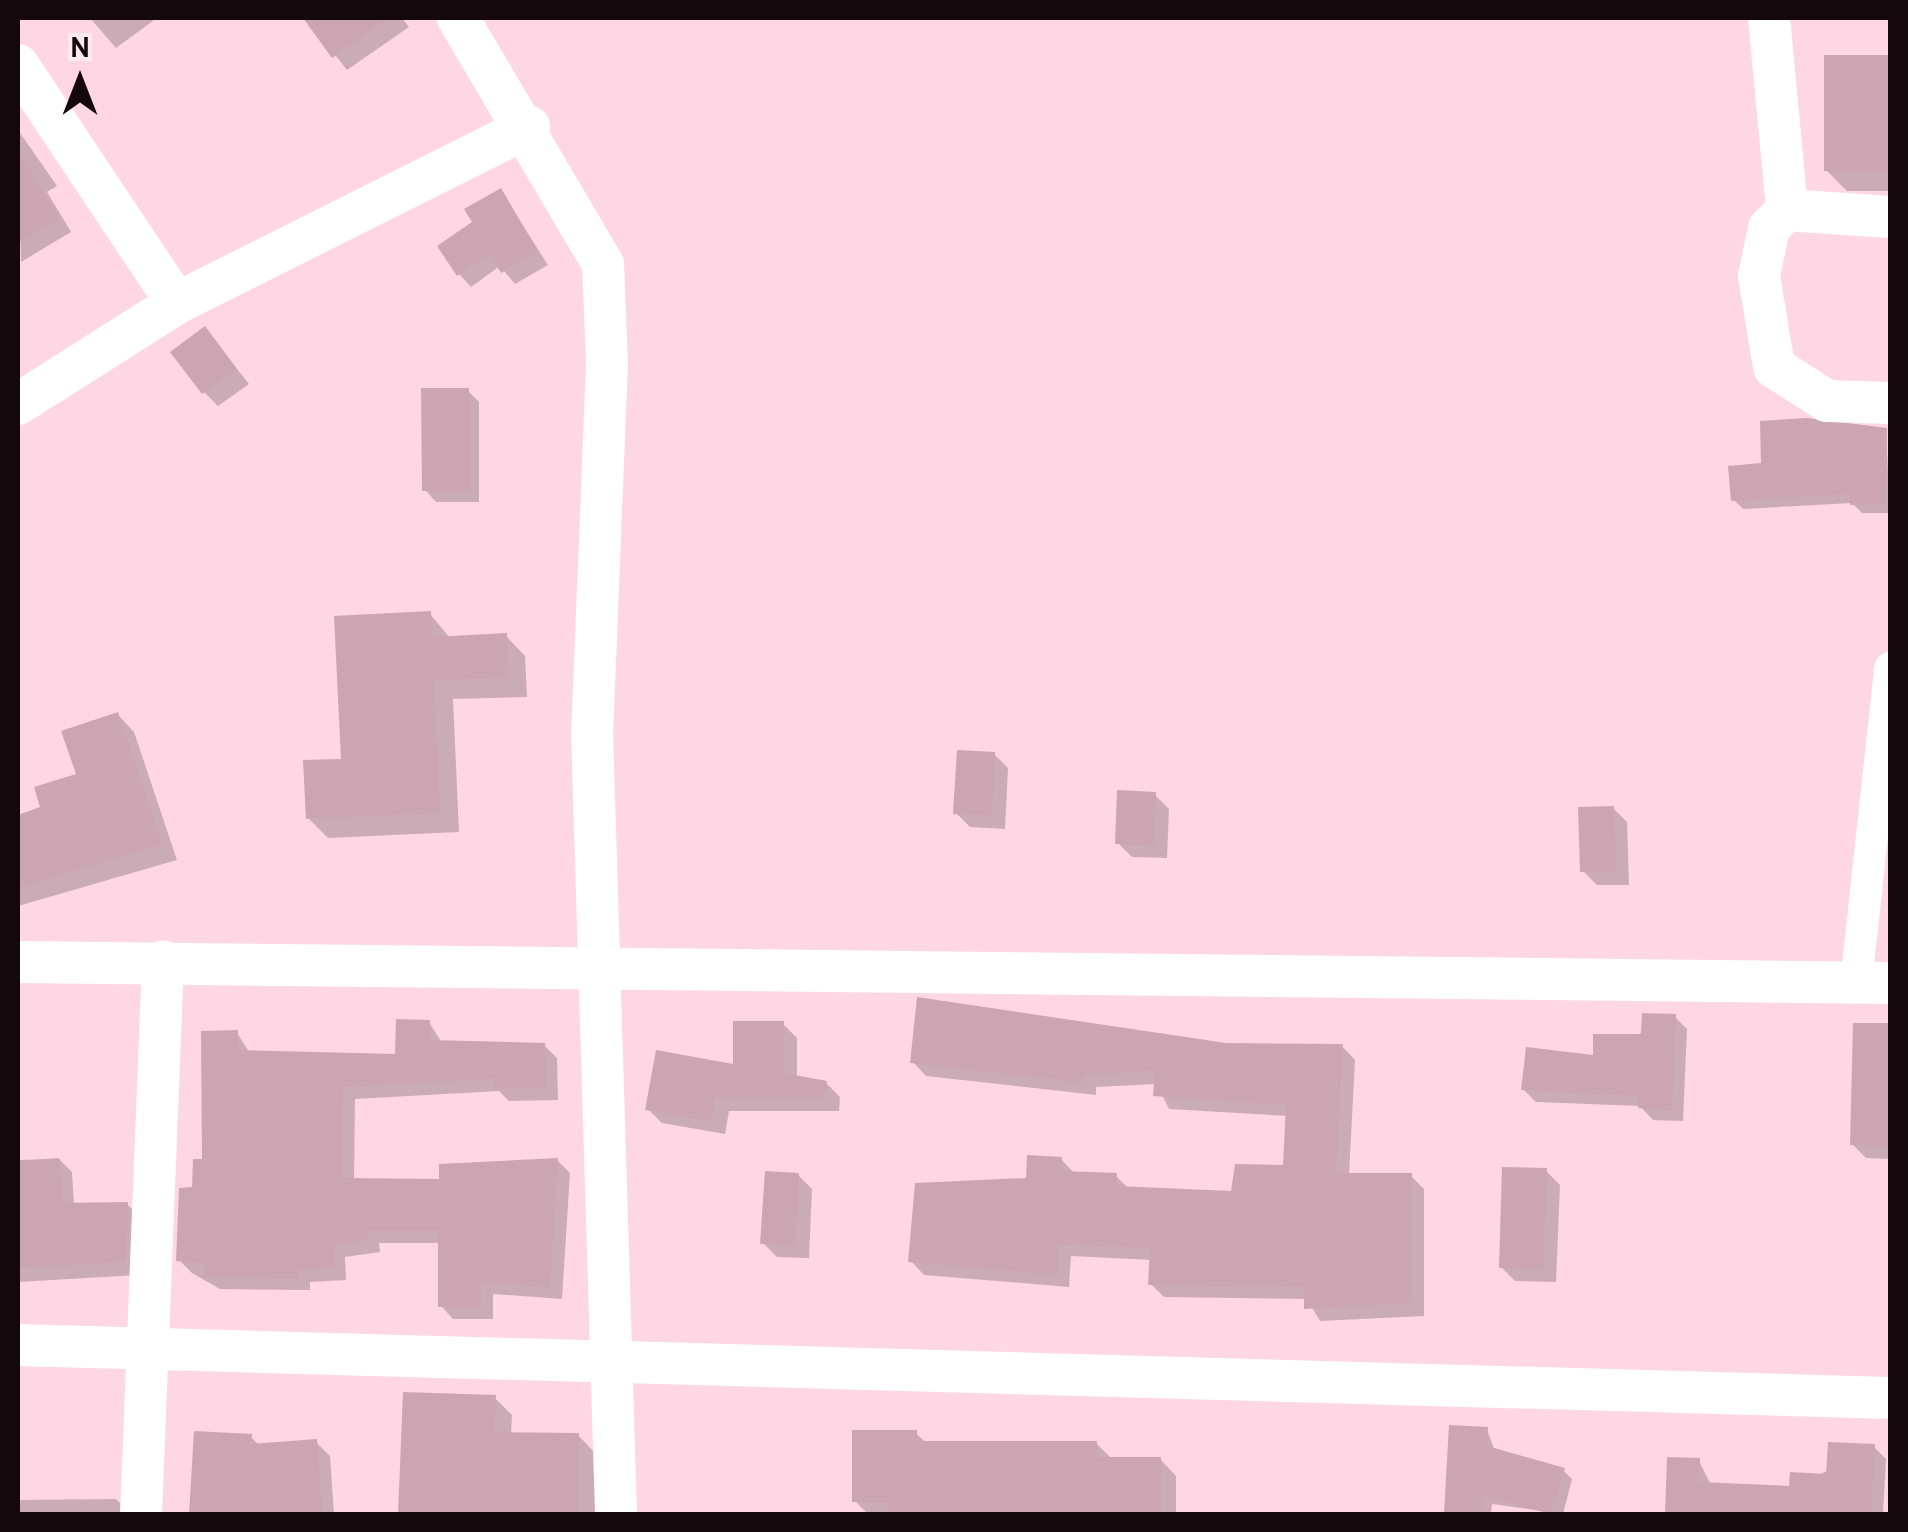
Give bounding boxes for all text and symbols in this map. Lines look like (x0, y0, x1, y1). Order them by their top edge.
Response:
north arrow (30, 30, 130, 130)
text: N (70, 32, 90, 68)

